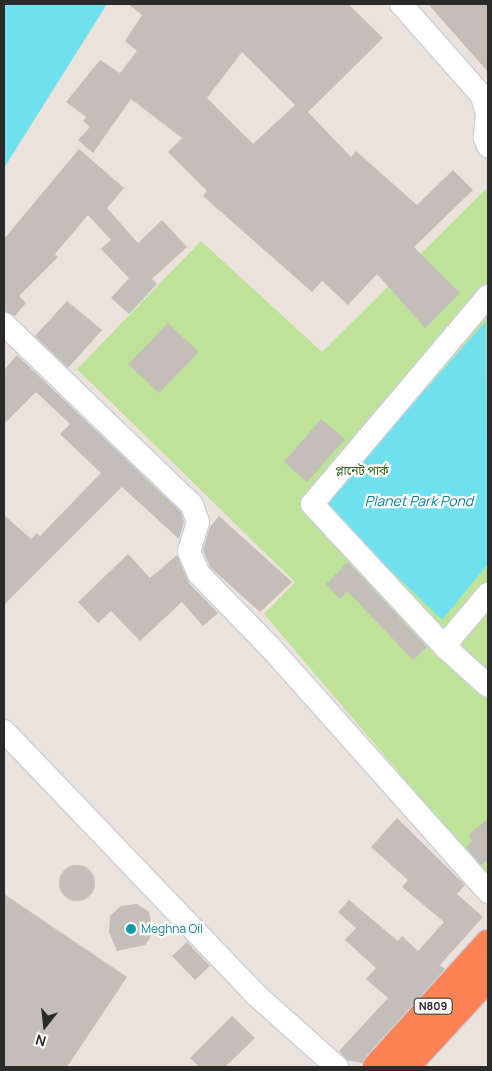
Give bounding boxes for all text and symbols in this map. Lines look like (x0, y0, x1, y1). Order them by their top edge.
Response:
park label: প্লানেট পার্ক (335, 464, 389, 478)
water label: Planet Park Pond (365, 493, 473, 509)
place label: Meghna Oil (141, 922, 203, 936)
marker: Meghna Oil (125, 923, 137, 935)
road number: N809 (413, 998, 453, 1014)
north arrow (20, 1001, 70, 1051)
text: N (33, 1030, 48, 1051)

